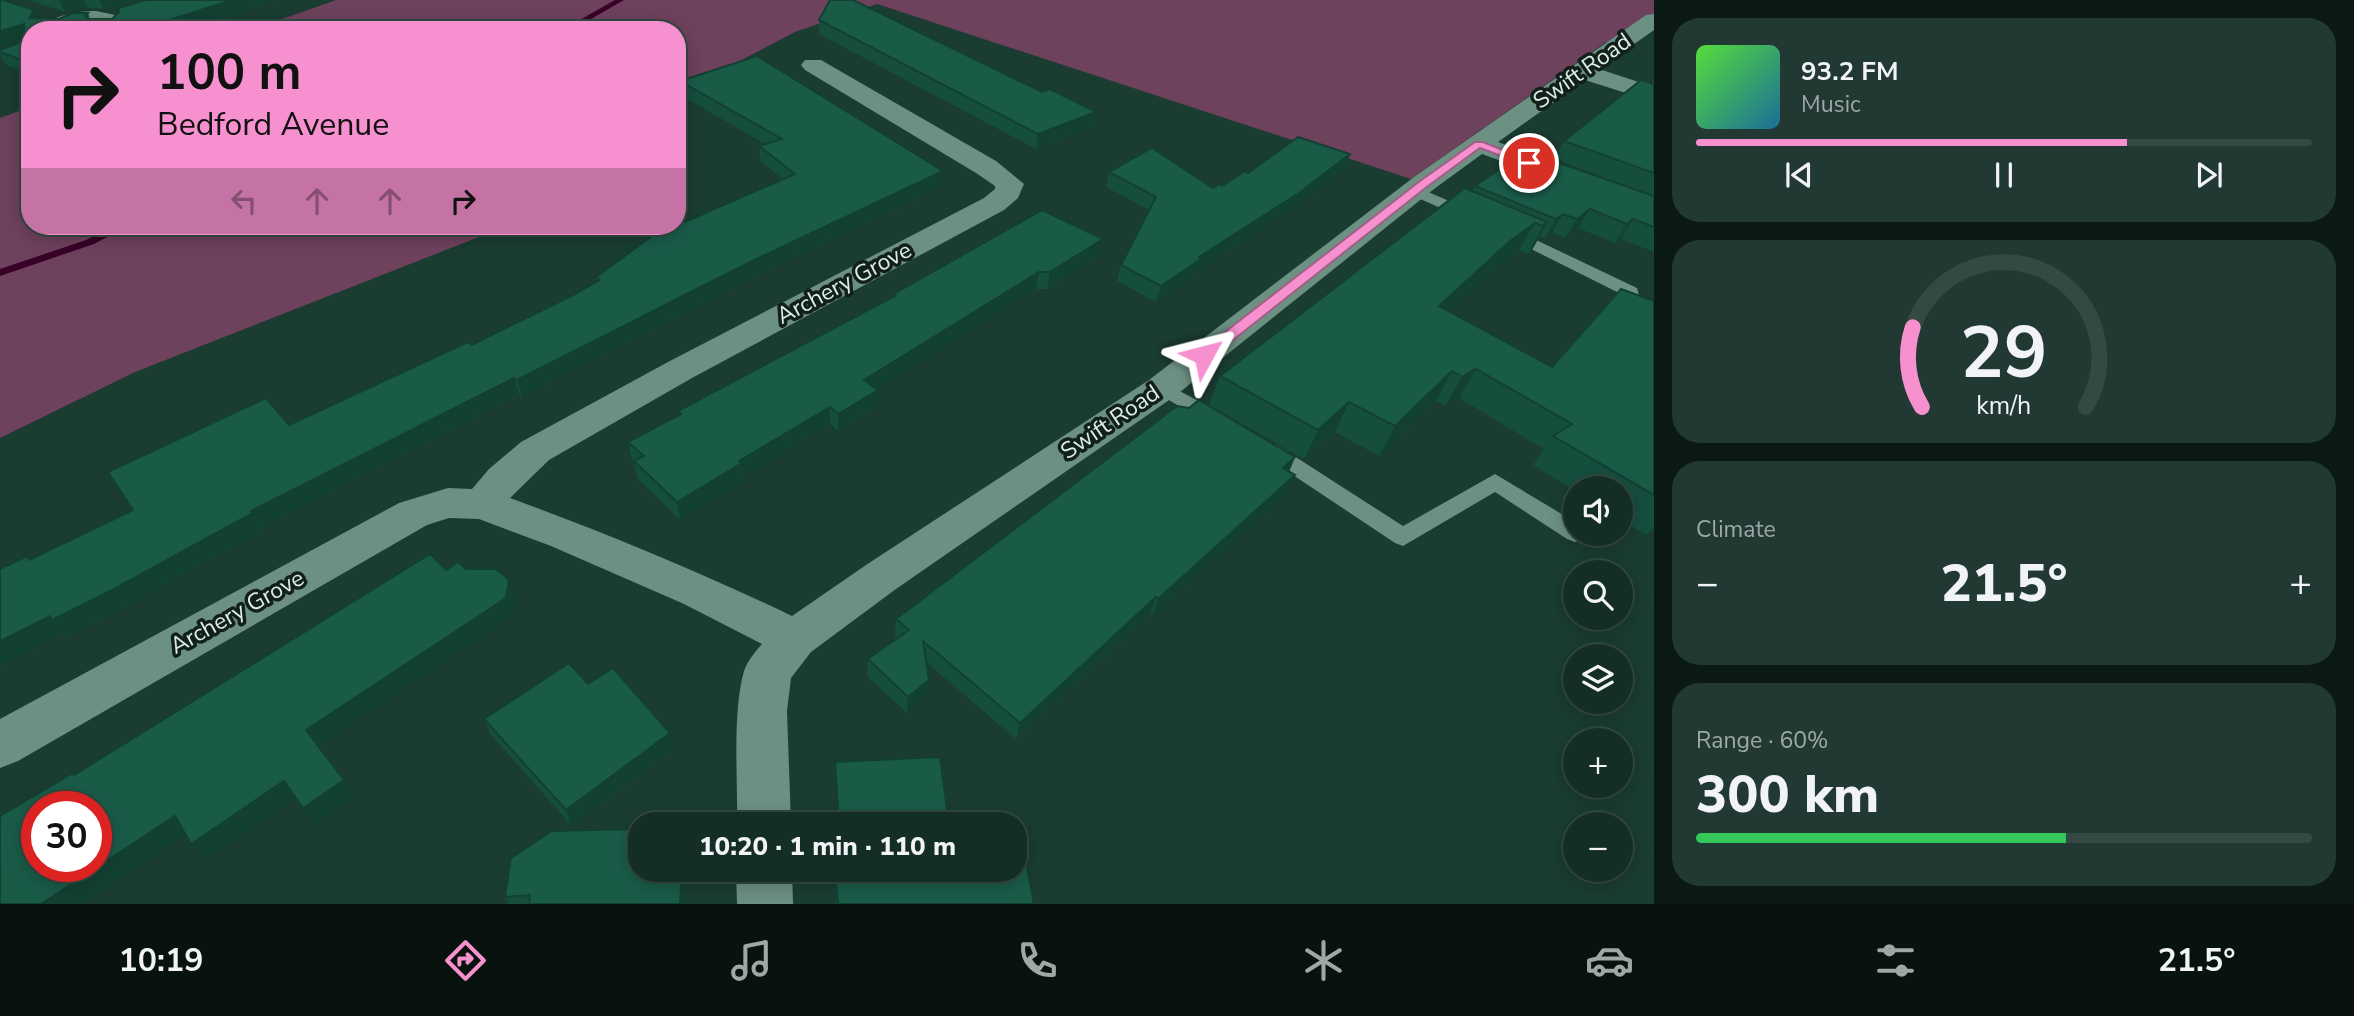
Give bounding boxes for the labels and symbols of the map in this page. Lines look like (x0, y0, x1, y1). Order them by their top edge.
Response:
street label: Swift Road (1527, 26, 1637, 116)
pin (1499, 133, 1559, 193)
street label: Archery Grove (771, 234, 917, 332)
position arrow (1167, 318, 1241, 392)
street label: Swift Road (1054, 377, 1166, 467)
street label: Archery Grove (164, 562, 310, 662)
speed limit sign: 30 (21, 791, 112, 882)

